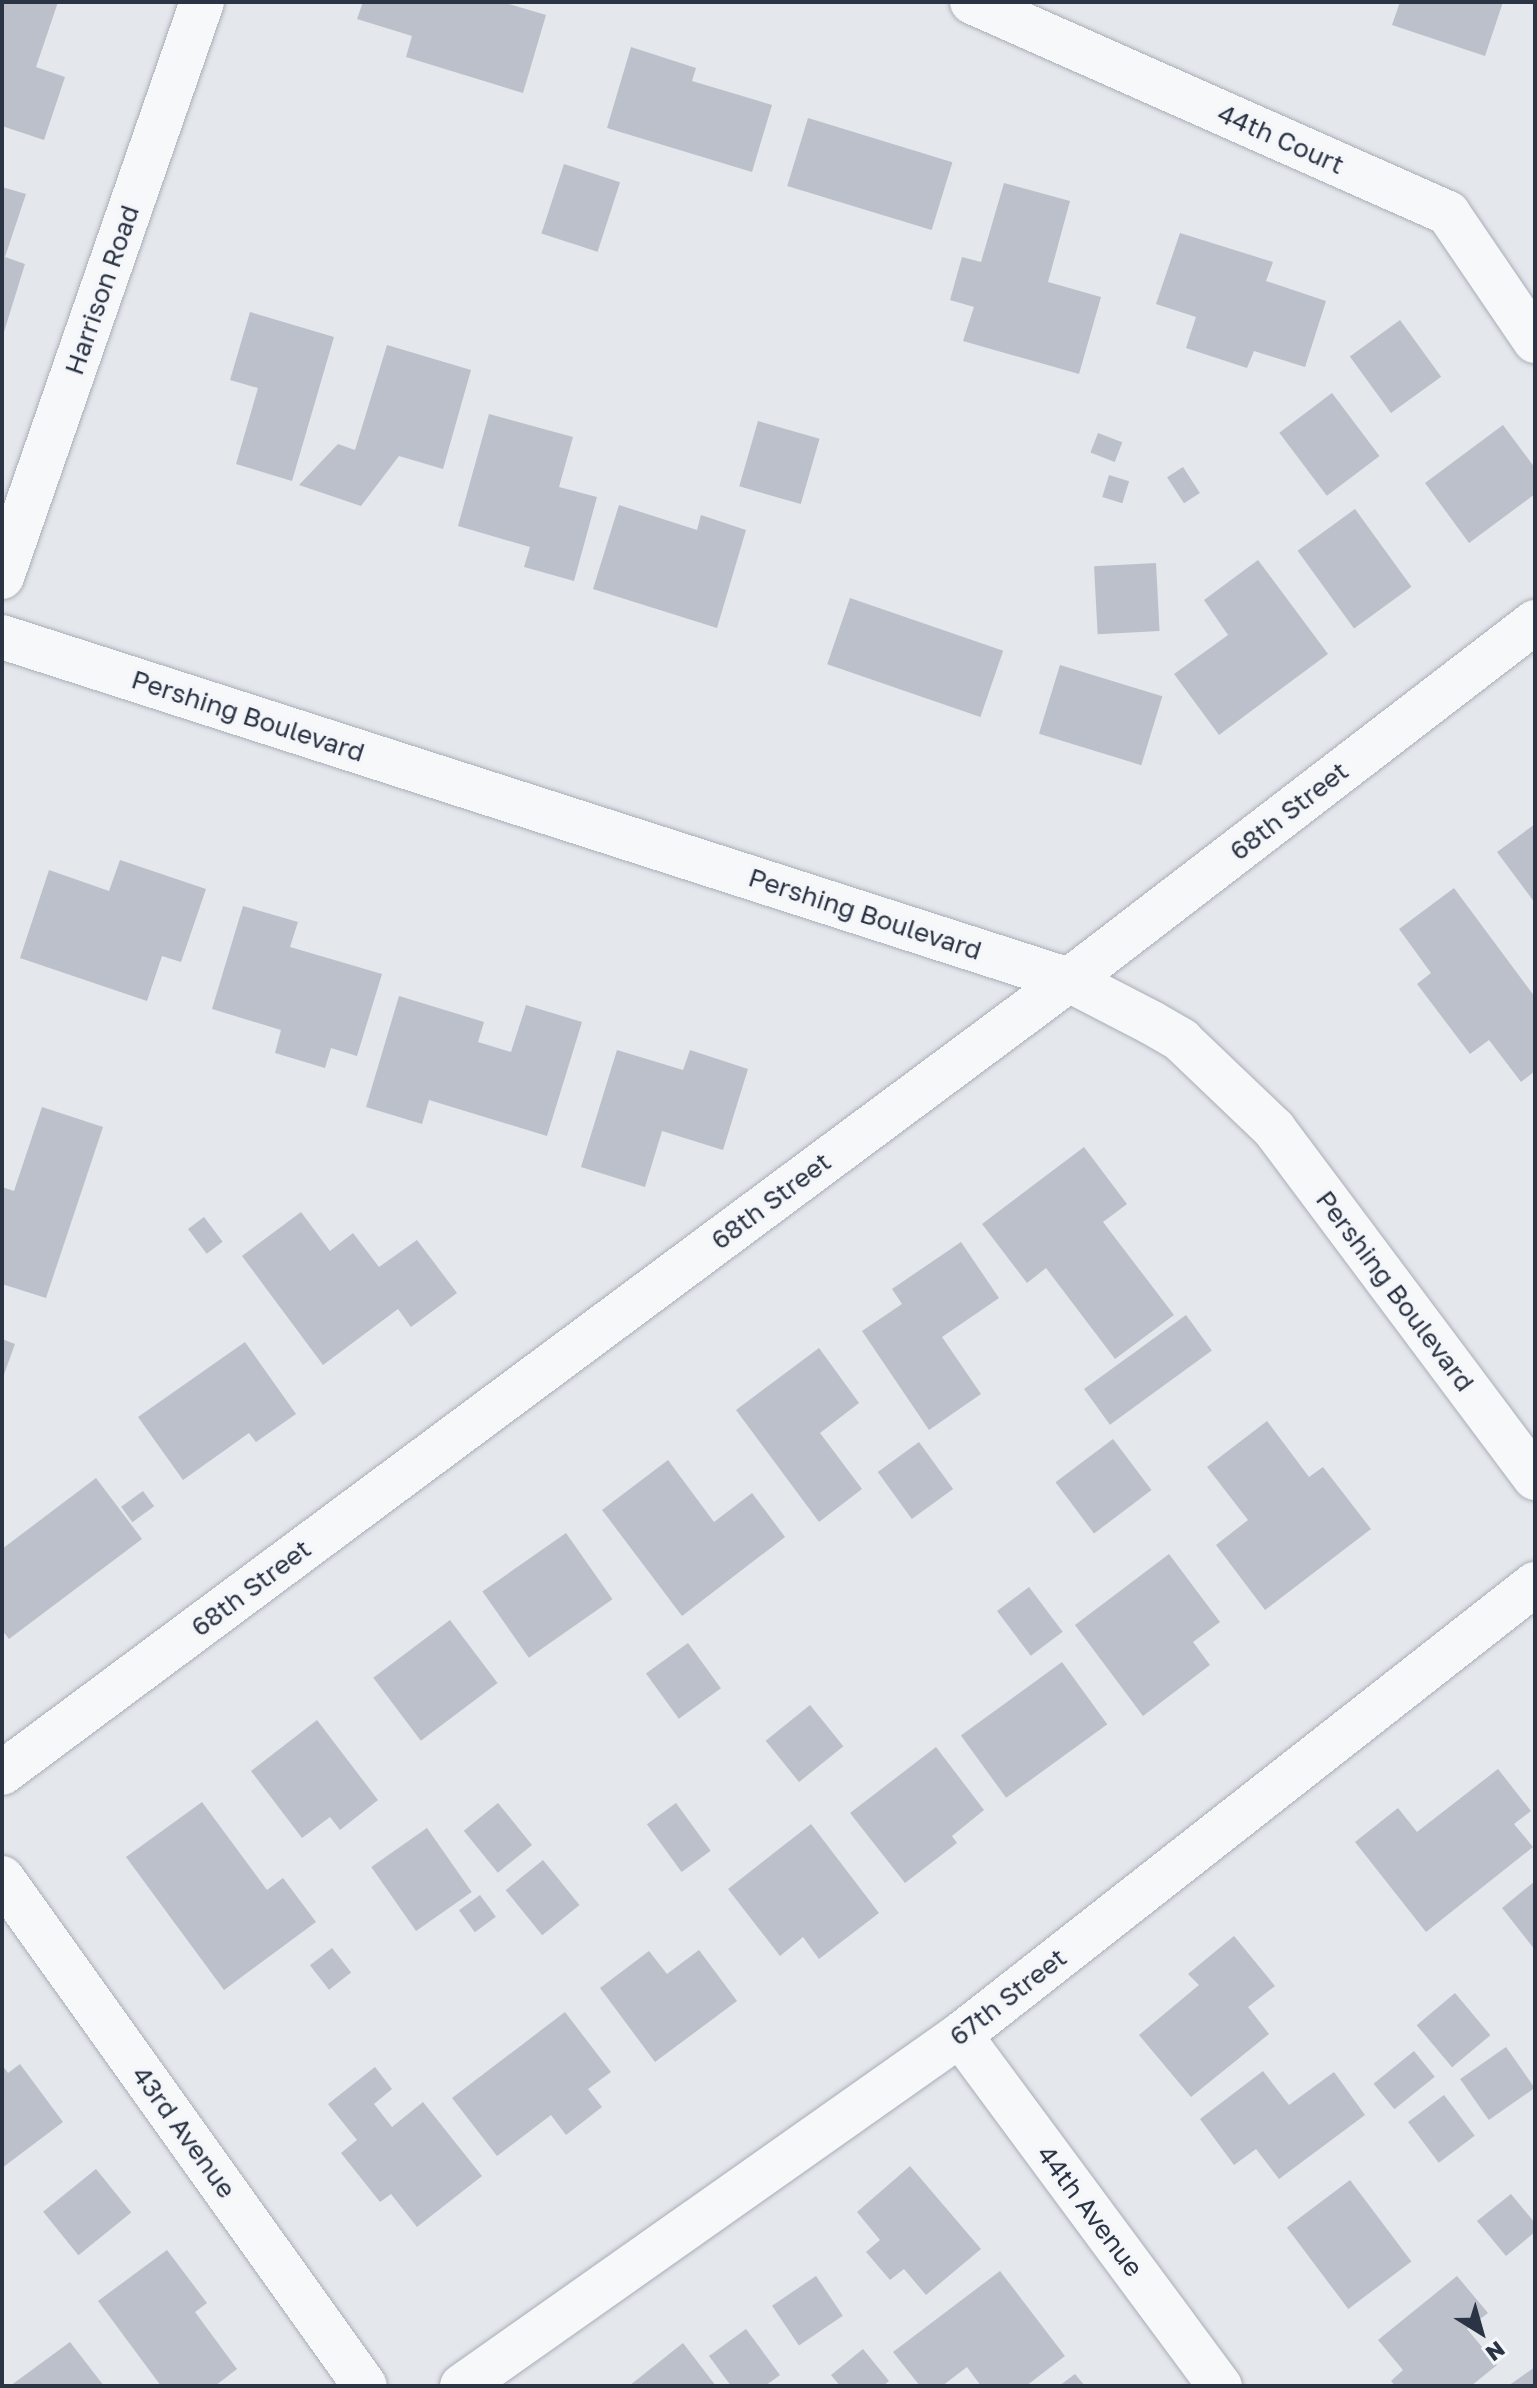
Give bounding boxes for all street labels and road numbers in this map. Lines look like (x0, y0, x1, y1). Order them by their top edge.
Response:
street label: 44th Court (1213, 97, 1349, 181)
street label: Harrison Road (58, 201, 146, 379)
street label: Pershing Boulevard (128, 664, 368, 768)
street label: 68th Street (1224, 755, 1354, 867)
street label: Pershing Boulevard (745, 862, 985, 966)
street label: 68th Street (705, 1146, 837, 1256)
street label: Pershing Boulevard (1309, 1185, 1481, 1397)
street label: 68th Street (185, 1533, 317, 1643)
street label: 67th Street (943, 1942, 1073, 2052)
street label: 43rd Avenue (126, 2060, 242, 2204)
street label: 44th Avenue (1030, 2139, 1150, 2283)

